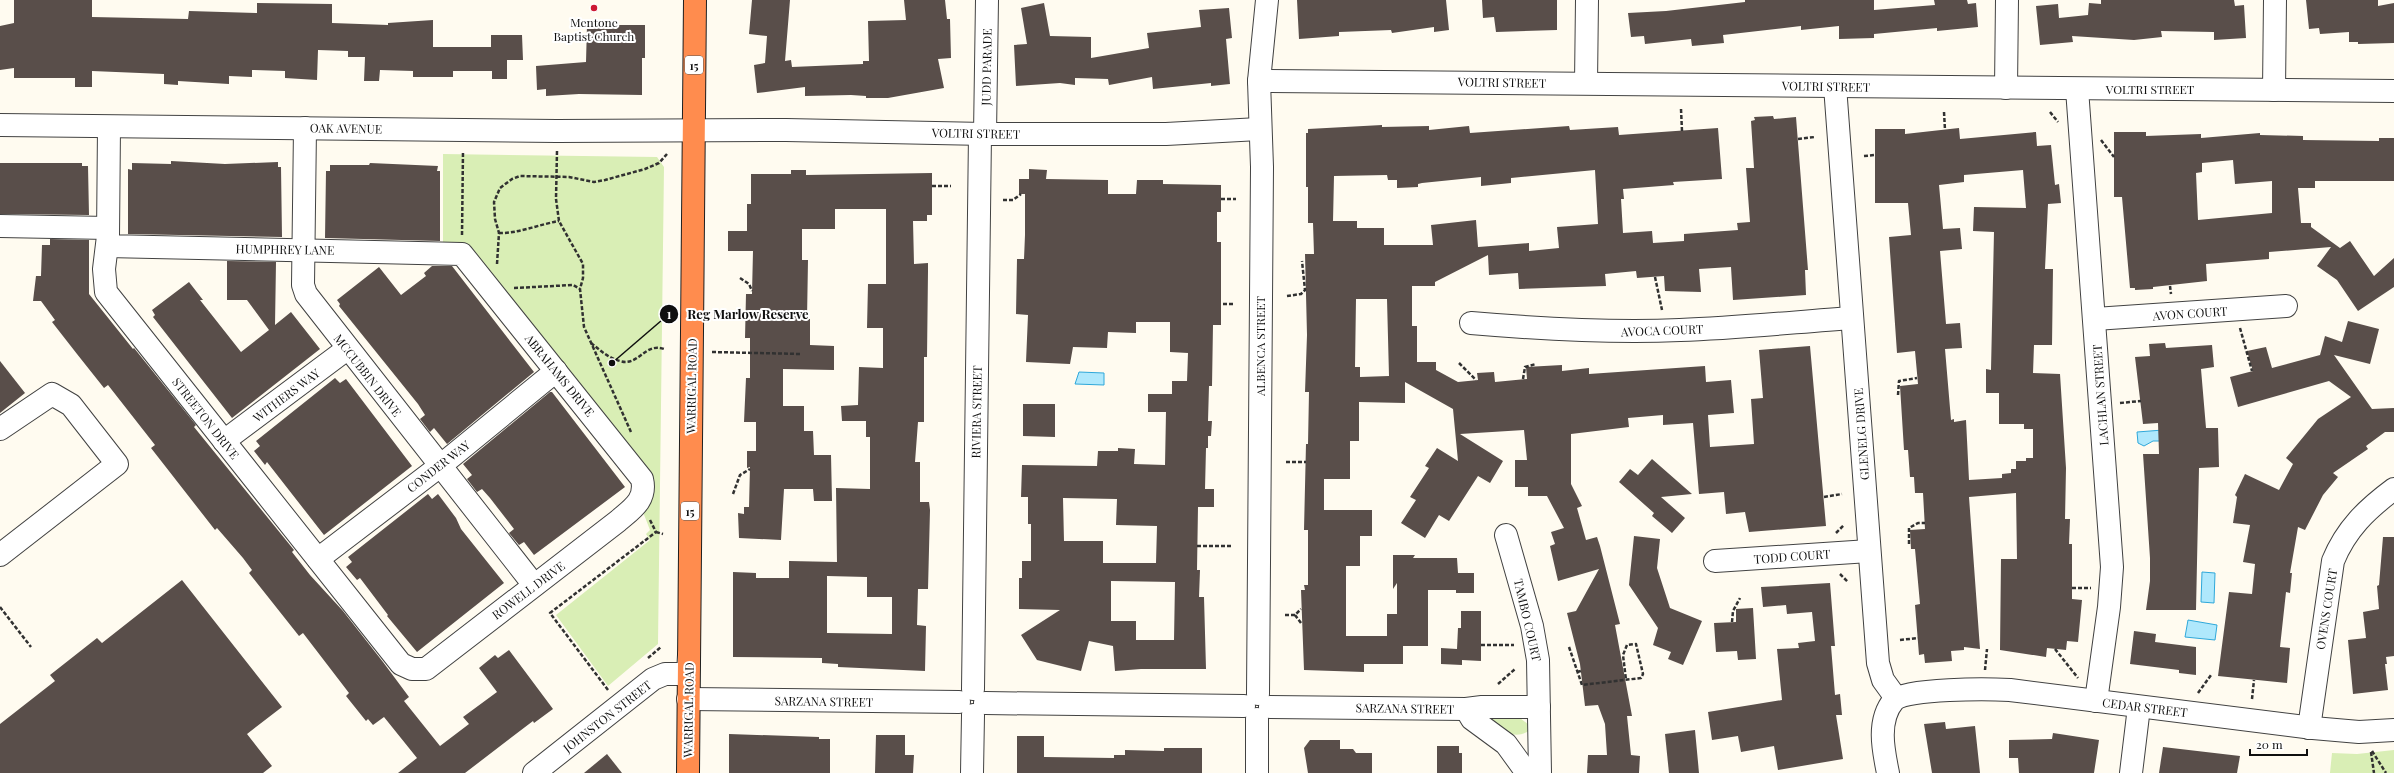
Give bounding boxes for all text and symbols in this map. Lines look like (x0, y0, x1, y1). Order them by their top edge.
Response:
marker: Mentone Baptist Church (589, 3, 599, 13)
place label: Mentone Baptist Church (554, 14, 634, 44)
street label: JUDD PARADE (977, 28, 995, 107)
road number: 15 (685, 56, 703, 74)
street label: VOLTRI STREET (1457, 73, 1547, 91)
street label: VOLTRI STREET (1781, 77, 1871, 95)
street label: VOLTRI STREET (2105, 81, 2195, 97)
street label: OAK AVENUE (310, 119, 382, 137)
street label: VOLTRI STREET (931, 124, 1021, 142)
street label: HUMPHREY LANE (235, 240, 335, 258)
street label: ALBENCA STREET (1252, 295, 1268, 397)
callout: Reg Marlow Reserve (659, 302, 817, 327)
street label: AVON COURT (2151, 302, 2228, 324)
text: Reg Marlow Reserve (687, 305, 809, 322)
text: 1 (667, 306, 672, 322)
street label: AVOCA COURT (1620, 321, 1704, 339)
street label: MCCUBBIN DRIVE (331, 330, 405, 420)
street label: ABRAHAMS DRIVE (521, 330, 598, 419)
street label: WARRIGAL ROAD (682, 338, 700, 435)
street label: LACHLAN STREET (2088, 343, 2112, 446)
street label: WITHERS WAY (248, 364, 323, 426)
street label: RIVIERA STREET (967, 365, 985, 459)
street label: STREETON DRIVE (169, 374, 243, 462)
street label: GLENELG DRIVE (1850, 387, 1872, 481)
street label: CONDER WAY (403, 436, 474, 496)
road number: 15 (681, 502, 699, 520)
street label: TODD COURT (1753, 545, 1831, 567)
street label: ROWELL DRIVE (488, 557, 568, 623)
street label: OVENS COURT (2312, 567, 2340, 651)
street label: TAMBO COURT (1511, 577, 1545, 663)
street label: WARRIGAL ROAD (679, 662, 697, 759)
street label: JOHNSTON STREET (559, 676, 655, 756)
street label: SARZANA STREET (775, 692, 874, 710)
street label: CEDAR STREET (2101, 694, 2189, 720)
street label: SARZANA STREET (1356, 699, 1455, 717)
scale bar (2250, 731, 2307, 757)
text: 20 m (2256, 736, 2283, 752)

